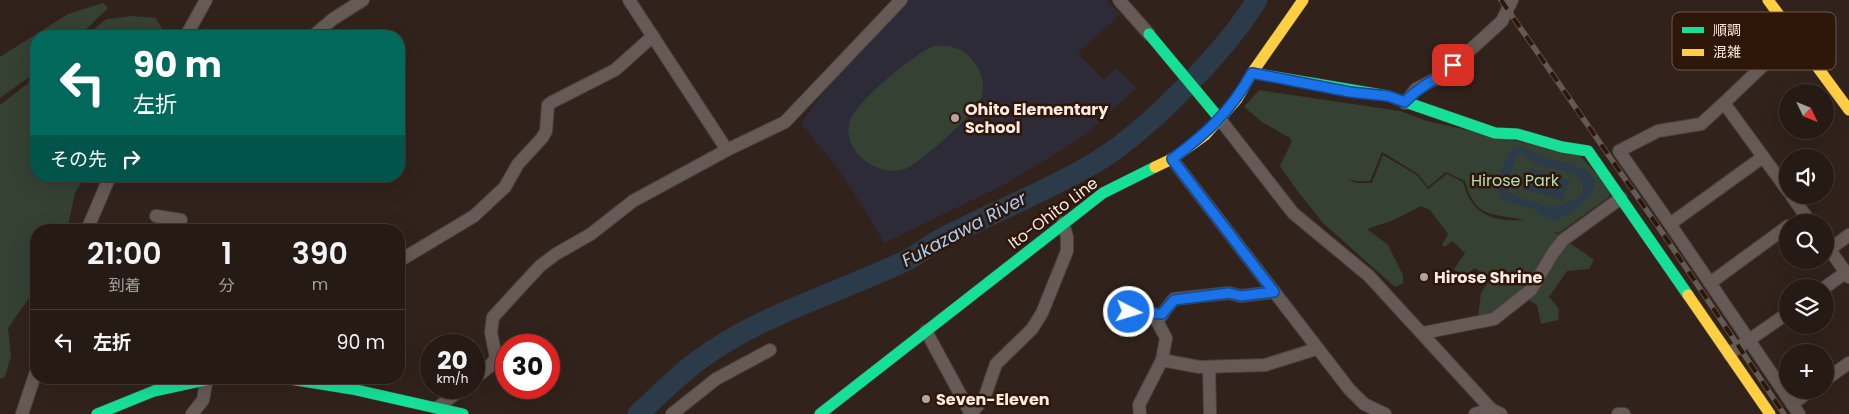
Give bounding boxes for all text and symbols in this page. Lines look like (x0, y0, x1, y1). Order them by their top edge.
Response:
legend (1672, 12, 1836, 70)
text: 順調 (1713, 20, 1741, 40)
text: 90 m (133, 40, 222, 89)
text: 混雑 (1713, 42, 1741, 62)
pin (1432, 44, 1474, 86)
icon: left (50, 50, 115, 115)
icon: arrive (1439, 51, 1467, 79)
north arrow (1779, 84, 1834, 139)
map controls (1779, 84, 1834, 399)
text: 左折 (133, 89, 177, 120)
place label: Ohito Elementary School (965, 98, 1109, 139)
marker: Ohito Elementary School (949, 112, 961, 124)
icon: right (117, 145, 145, 173)
text: その先 (50, 146, 107, 173)
button: sound (1779, 149, 1834, 204)
park label: Hirose Park (1471, 169, 1560, 192)
street label: Ito-Ohito Line (1003, 172, 1103, 254)
water label: Fukazawa River (897, 185, 1032, 272)
button: search (1779, 214, 1834, 269)
text: 21:00 (87, 232, 162, 275)
text: 1 (221, 232, 232, 275)
text: 390 (292, 232, 348, 275)
place label: Hirose Shrine (1434, 266, 1543, 289)
marker: Hirose Shrine (1418, 271, 1430, 283)
text: m (312, 273, 328, 296)
text: 到着 (108, 274, 140, 297)
text: 分 (219, 274, 235, 297)
button: layers (1779, 279, 1834, 334)
position arrow (1102, 285, 1154, 337)
icon: left (50, 328, 78, 356)
text: 左折 (93, 329, 131, 356)
text: 90 m (336, 329, 385, 356)
speed limit sign: 30 (495, 334, 560, 399)
text: 20 (437, 343, 468, 378)
button: + (1779, 344, 1834, 399)
text: km/h (437, 370, 468, 387)
place label: Seven-Eleven (936, 388, 1050, 411)
marker: Seven-Eleven (920, 393, 932, 405)

